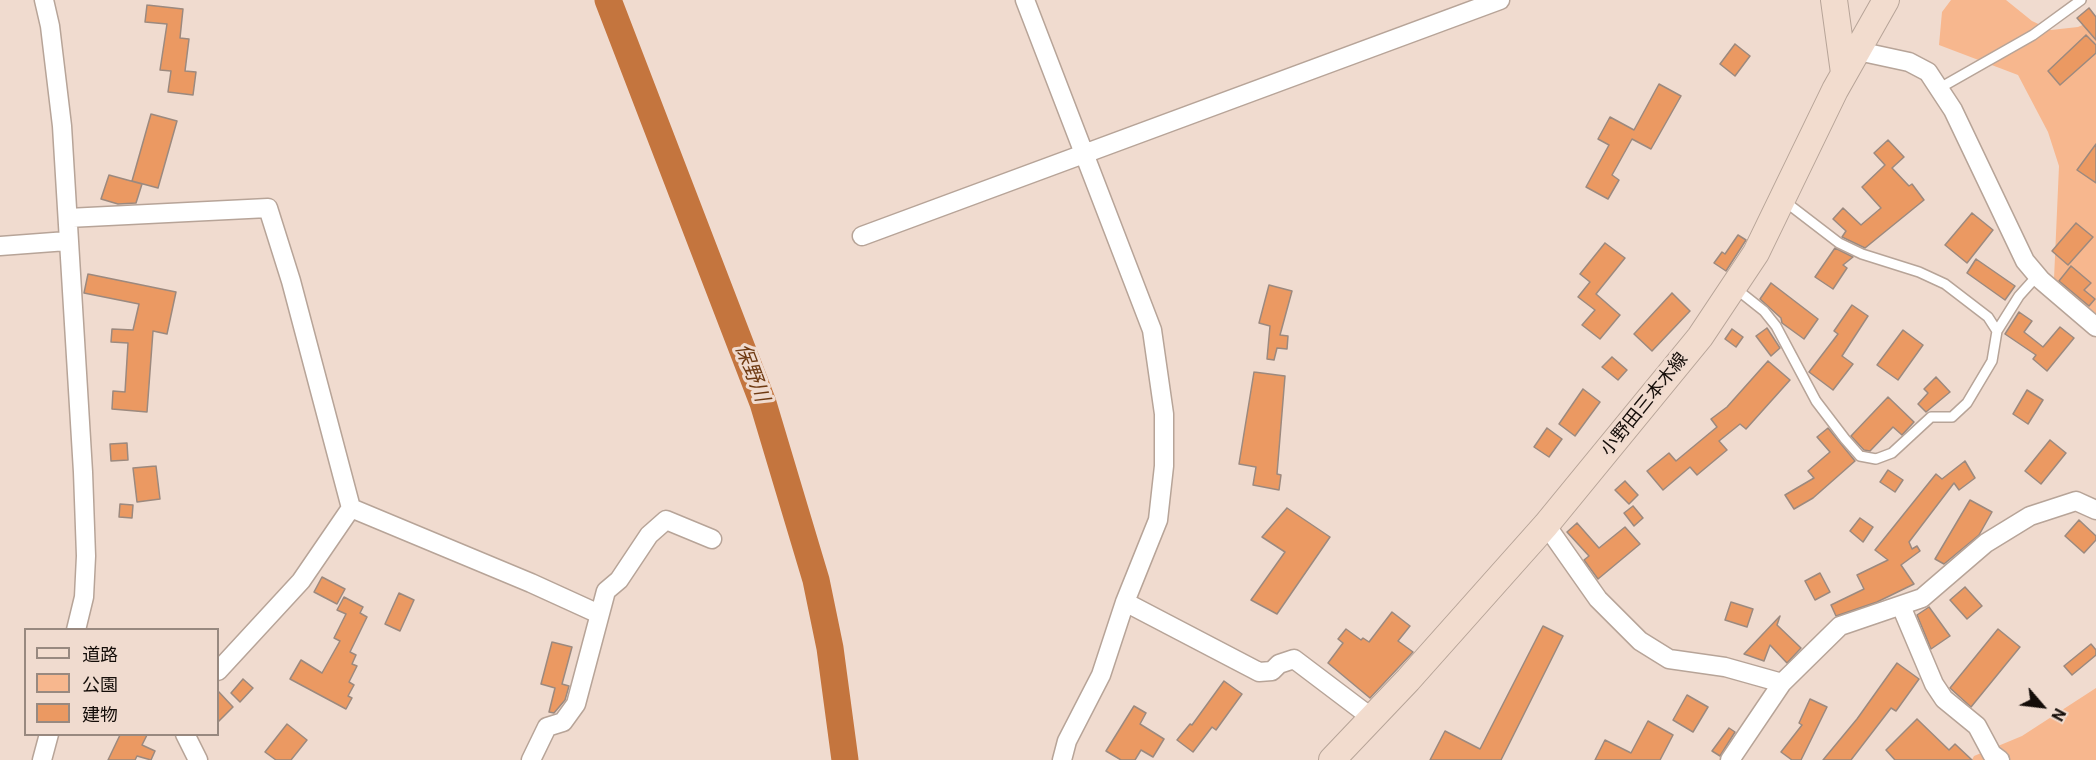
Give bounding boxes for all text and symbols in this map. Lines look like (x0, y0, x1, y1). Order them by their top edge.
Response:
water label: 保野川 (729, 341, 773, 405)
street label: 小野田三本木線 (1597, 349, 1693, 461)
legend (24, 628, 219, 736)
text: 道路 (82, 644, 118, 665)
text: 公園 (82, 674, 118, 695)
north arrow (2012, 676, 2072, 736)
text: 建物 (82, 704, 118, 725)
text: N (2047, 705, 2069, 724)

